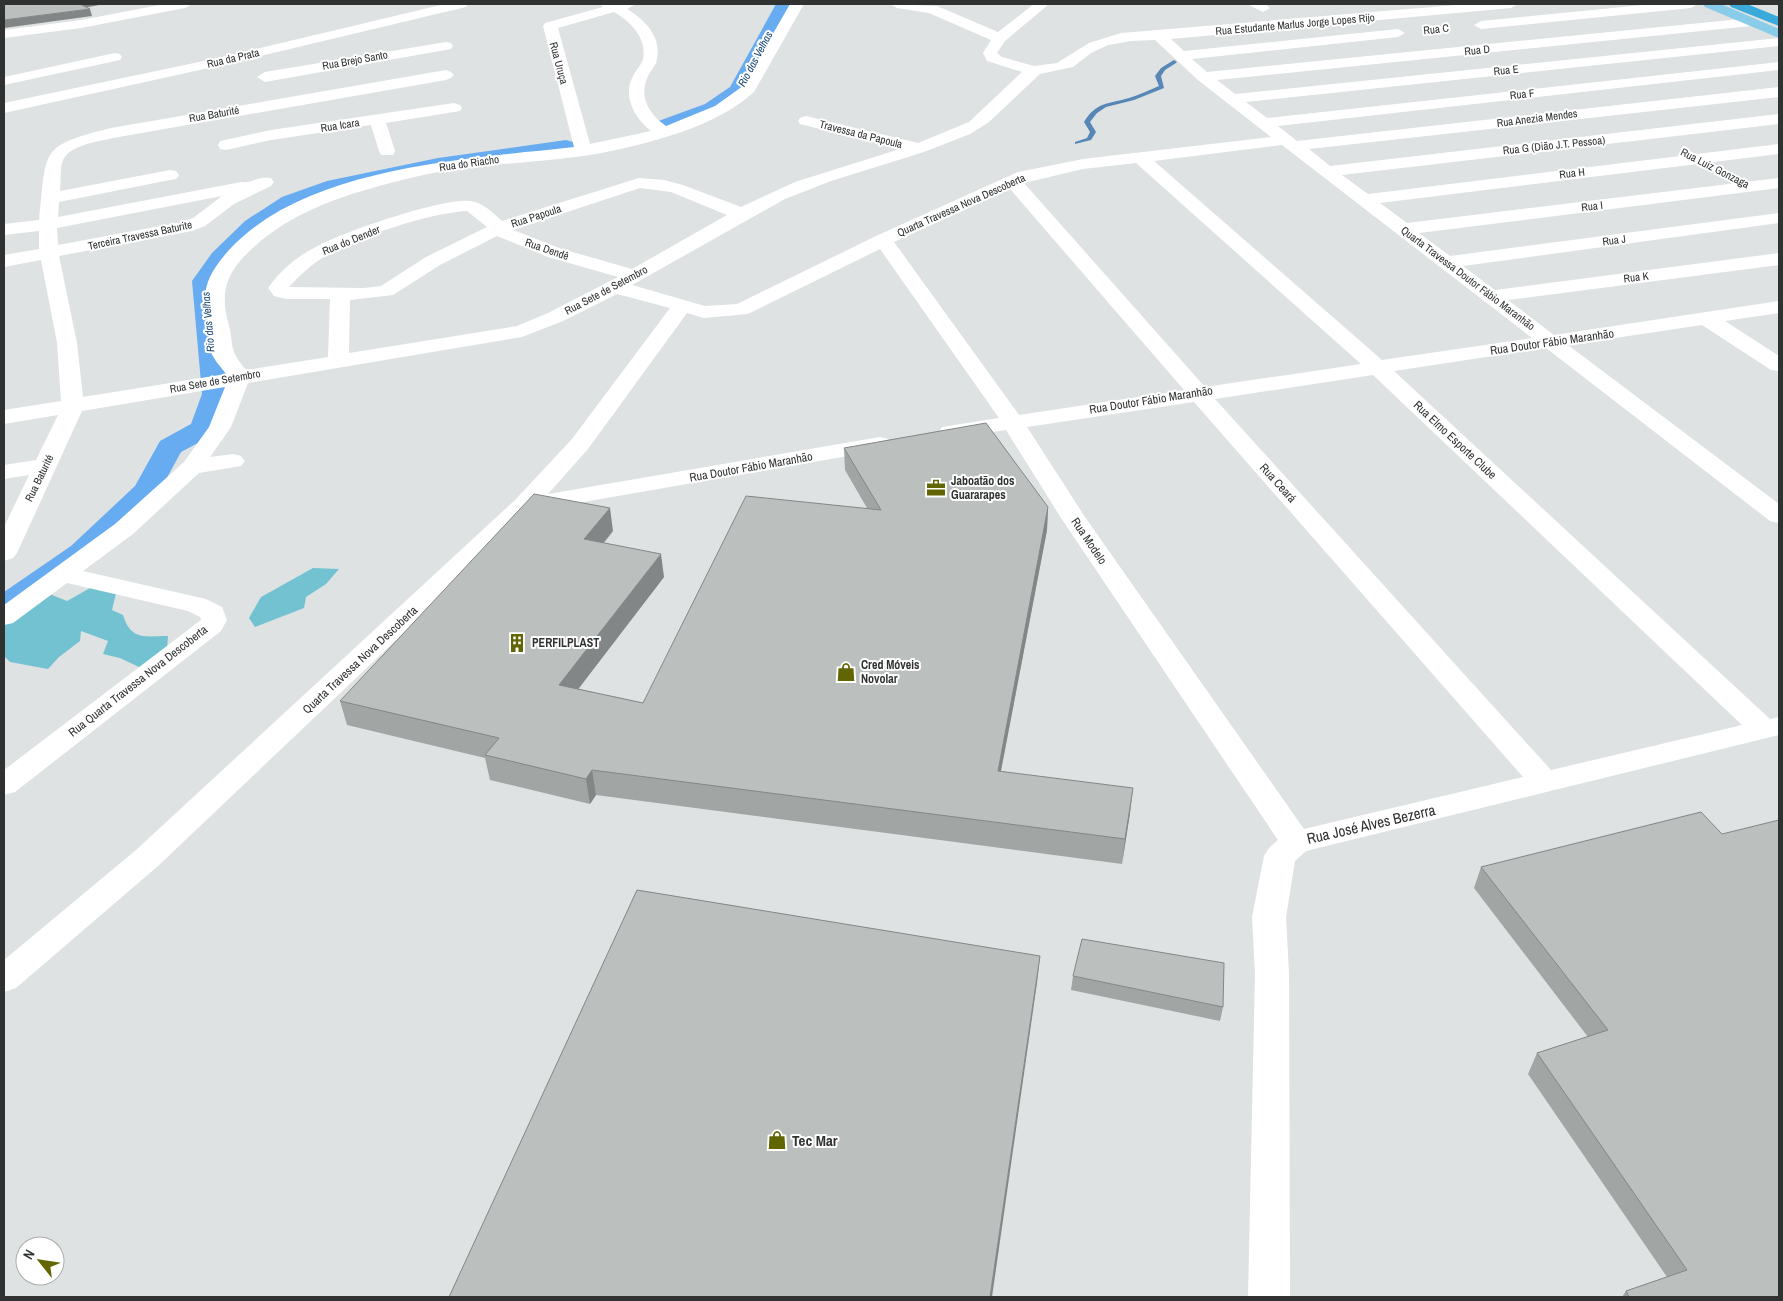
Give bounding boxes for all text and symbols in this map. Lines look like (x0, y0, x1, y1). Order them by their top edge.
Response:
street label: Rua Estudante Marlus Jorge Lopes Rijo (1215, 10, 1375, 38)
street label: Rua C (1423, 21, 1450, 37)
water label: Rio das Velhas (735, 29, 776, 89)
street label: Rua Uruça (547, 40, 571, 86)
street label: Rua D (1464, 42, 1490, 58)
street label: Rua da Prata (206, 45, 260, 71)
street label: Rua Brejo Santo (321, 47, 389, 73)
street label: Rua E (1493, 62, 1519, 78)
street label: Rua F (1509, 86, 1535, 102)
street label: Rua Baturité (188, 103, 240, 125)
street label: Rua Anezia Mendes (1496, 106, 1579, 130)
street label: Rua Icara (320, 115, 360, 135)
street label: Travessa da Papoula (818, 117, 904, 151)
street label: Rua G (Dião J.T. Pessoa) (1502, 133, 1606, 157)
street label: Rua Luiz Gonzaga (1678, 145, 1752, 191)
street label: Rua do Riacho (438, 152, 500, 174)
street label: Rua H (1558, 164, 1586, 182)
street label: Quarta Travessa Nova Descoberta (895, 170, 1027, 240)
street label: Rua I (1580, 198, 1604, 214)
street label: Rua Papoula (509, 201, 563, 231)
street label: Terceira Travessa Baturite (87, 217, 193, 253)
street label: Rua do Dender (320, 222, 382, 258)
street label: Quarta Travessa Doutor Fábio Maranhão (1398, 223, 1538, 333)
street label: Rua J (1601, 231, 1627, 249)
street label: Rua Dendê (523, 235, 571, 263)
street label: Rua Sete de Setembro (562, 262, 650, 318)
street label: Rua K (1623, 269, 1649, 285)
water label: Rio das Velhas (198, 291, 218, 353)
street label: Rua Doutor Fábio Maranhão (1489, 325, 1615, 359)
street label: Rua Sete de Setembro (169, 366, 261, 396)
street label: Rua Doutor Fábio Maranhão (1088, 382, 1214, 418)
street label: Rua Elmo Esporte Clube (1410, 397, 1500, 483)
street label: Rua Doutor Fábio Maranhão (688, 448, 814, 486)
street label: Rua Baturité (22, 452, 56, 504)
street label: Rua Ceará (1256, 460, 1300, 506)
place label: Jaboatão dos Guararapes (951, 473, 1015, 503)
office icon: Jaboatão dos Guararapes (925, 477, 947, 499)
street label: Rua Modelo (1068, 515, 1110, 567)
street label: Quarta Travessa Nova Descoberta (299, 602, 421, 718)
street label: Rua Quarta Travessa Nova Descoberta (65, 621, 211, 740)
building icon: PERFILPLAST (506, 632, 528, 654)
place label: PERFILPLAST (532, 635, 599, 651)
place label: Cred Móveis Novolar (861, 657, 920, 687)
shop icon: Cred Móveis Novolar (835, 661, 857, 683)
street label: Rua José Alves Bezerra (1305, 799, 1437, 849)
shop icon: Tec Mar (766, 1129, 788, 1151)
place label: Tec Mar (792, 1130, 838, 1151)
north arrow (15, 1236, 65, 1286)
text: N (19, 1246, 39, 1263)

